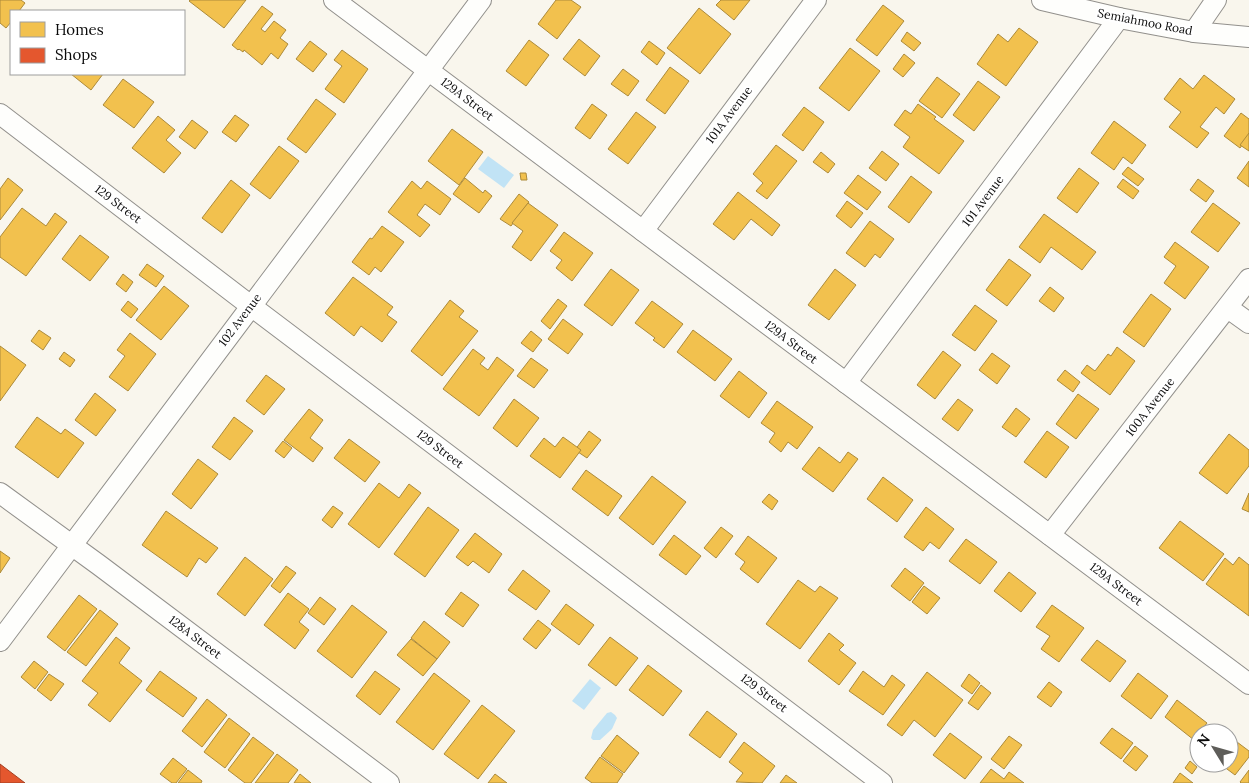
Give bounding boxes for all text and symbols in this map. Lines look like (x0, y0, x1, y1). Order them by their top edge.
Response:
street label: Semiahmoo Road (1096, 5, 1194, 38)
legend (10, 10, 185, 75)
text: Homes (55, 20, 104, 39)
text: Shops (55, 45, 97, 64)
street label: 129A Street (438, 74, 497, 124)
street label: 101A Avenue (702, 83, 755, 146)
street label: 101 Avenue (959, 172, 1007, 229)
street label: 129 Street (92, 181, 145, 226)
street label: 102 Avenue (215, 290, 265, 349)
street label: 129A Street (762, 317, 821, 367)
street label: 100A Avenue (1122, 374, 1178, 439)
street label: 129 Street (414, 426, 467, 471)
street label: 129A Street (1087, 559, 1146, 609)
street label: 128A Street (166, 612, 225, 662)
street label: 129 Street (738, 670, 791, 715)
north arrow (1189, 723, 1239, 773)
text: N (1193, 730, 1214, 750)

